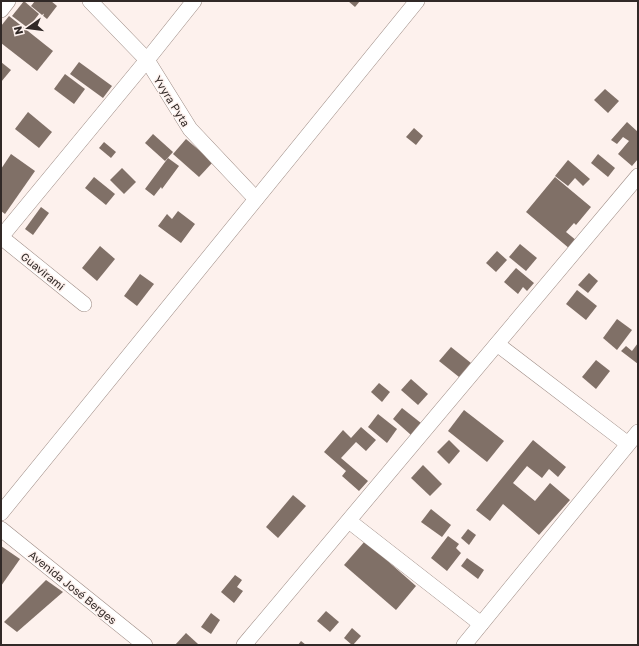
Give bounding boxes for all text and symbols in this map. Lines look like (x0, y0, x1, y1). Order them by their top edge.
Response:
north arrow (8, 8, 48, 48)
text: N (10, 25, 25, 36)
street label: Yvyra Pyta (151, 73, 193, 129)
street label: Guavirami (18, 249, 68, 293)
street label: Avenida José Berges (27, 548, 120, 626)

